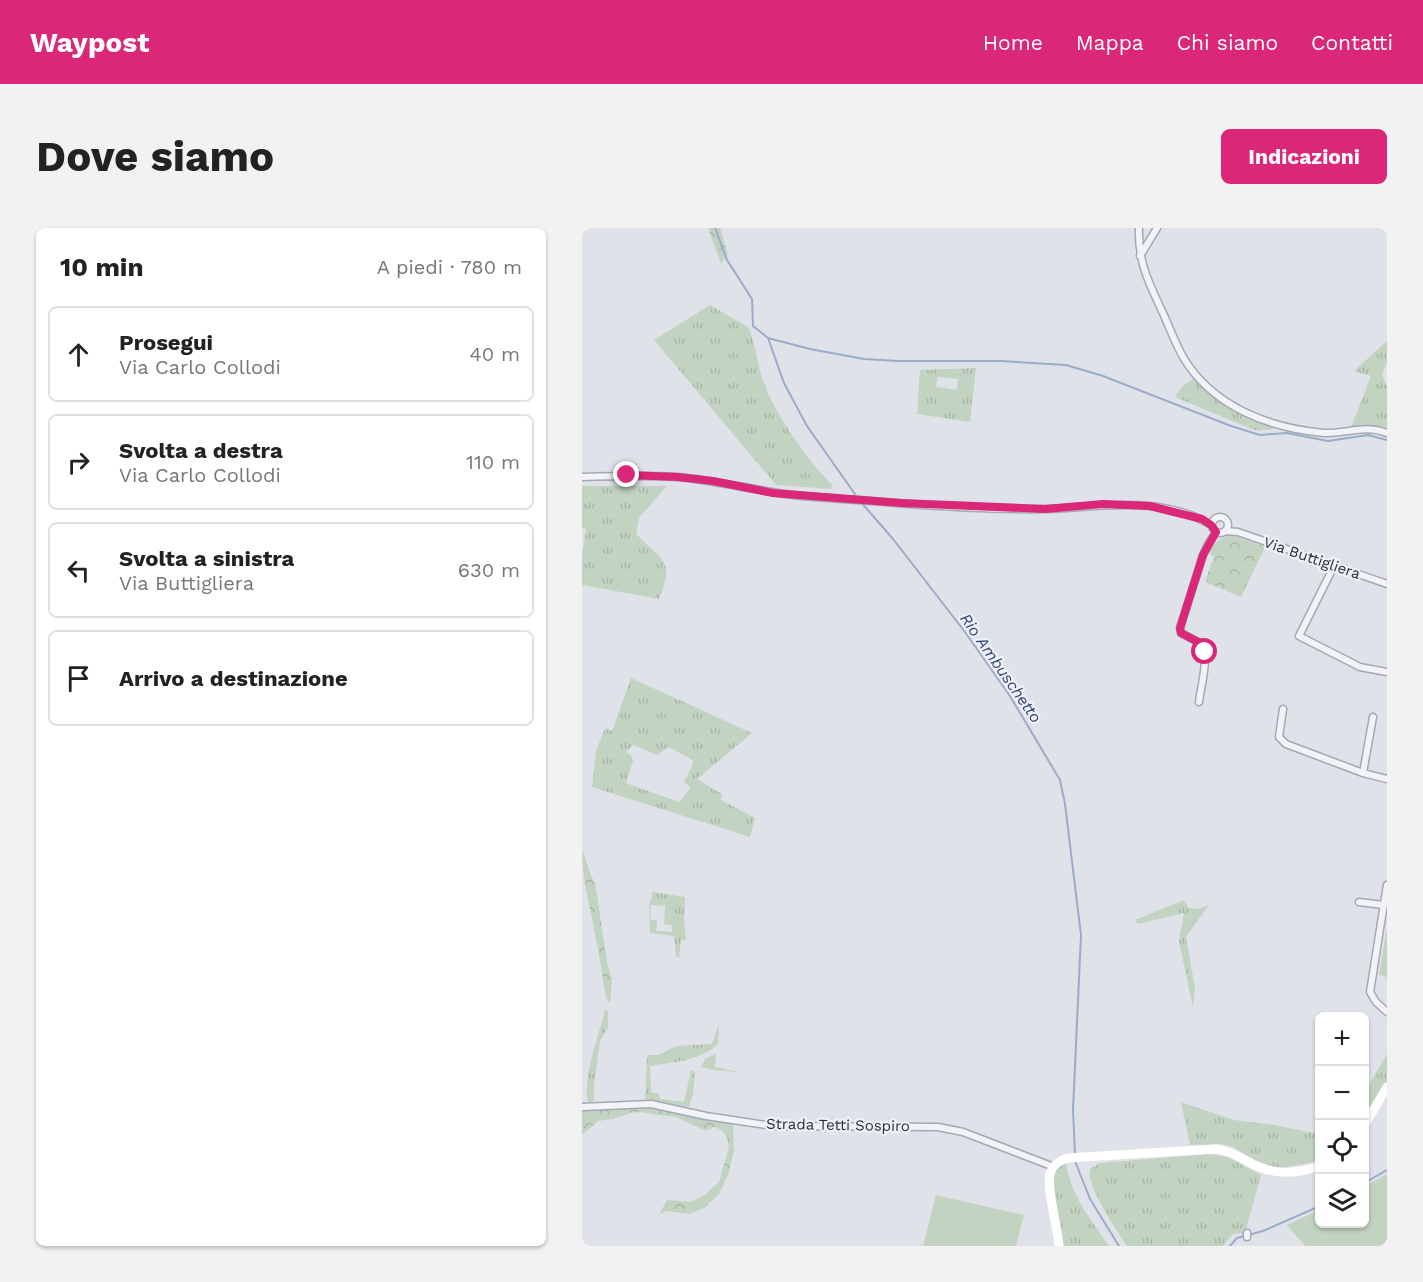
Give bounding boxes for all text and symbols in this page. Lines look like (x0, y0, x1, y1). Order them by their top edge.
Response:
text: Waypost (30, 26, 149, 59)
text: Home (983, 30, 1043, 55)
text: Mappa (1076, 30, 1144, 55)
text: Chi siamo (1177, 30, 1278, 55)
text: Contatti (1311, 30, 1393, 55)
button: Indicazioni (1221, 129, 1387, 184)
text: Dove siamo (36, 132, 274, 181)
text: 10 min (60, 252, 144, 282)
text: A piedi · 780 m (377, 255, 522, 279)
text: Prosegui (119, 330, 213, 355)
icon: ahead (62, 338, 95, 371)
text: 40 m (469, 342, 520, 366)
text: Via Carlo Collodi (119, 355, 281, 379)
text: Svolta a destra (119, 438, 283, 463)
icon: right (62, 446, 95, 479)
text: 110 m (466, 450, 520, 474)
route end (613, 461, 639, 487)
text: Via Carlo Collodi (119, 463, 281, 487)
street label: Via Buttigliera (1261, 533, 1363, 583)
text: Svolta a sinistra (119, 546, 294, 571)
icon: left (62, 554, 95, 587)
text: 630 m (458, 558, 520, 582)
text: Via Buttigliera (119, 571, 254, 595)
water label: Rio Ambuschetto (956, 610, 1046, 726)
route start (1191, 638, 1217, 664)
icon: arrive (62, 662, 95, 695)
text: Arrivo a destinazione (119, 666, 348, 691)
map controls (1315, 1012, 1369, 1228)
button: + (1315, 1012, 1369, 1066)
button: − (1315, 1066, 1369, 1120)
street label: Strada Tetti Sospiro (766, 1115, 910, 1135)
button: locate (1315, 1120, 1369, 1174)
button: layers (1315, 1174, 1369, 1228)

